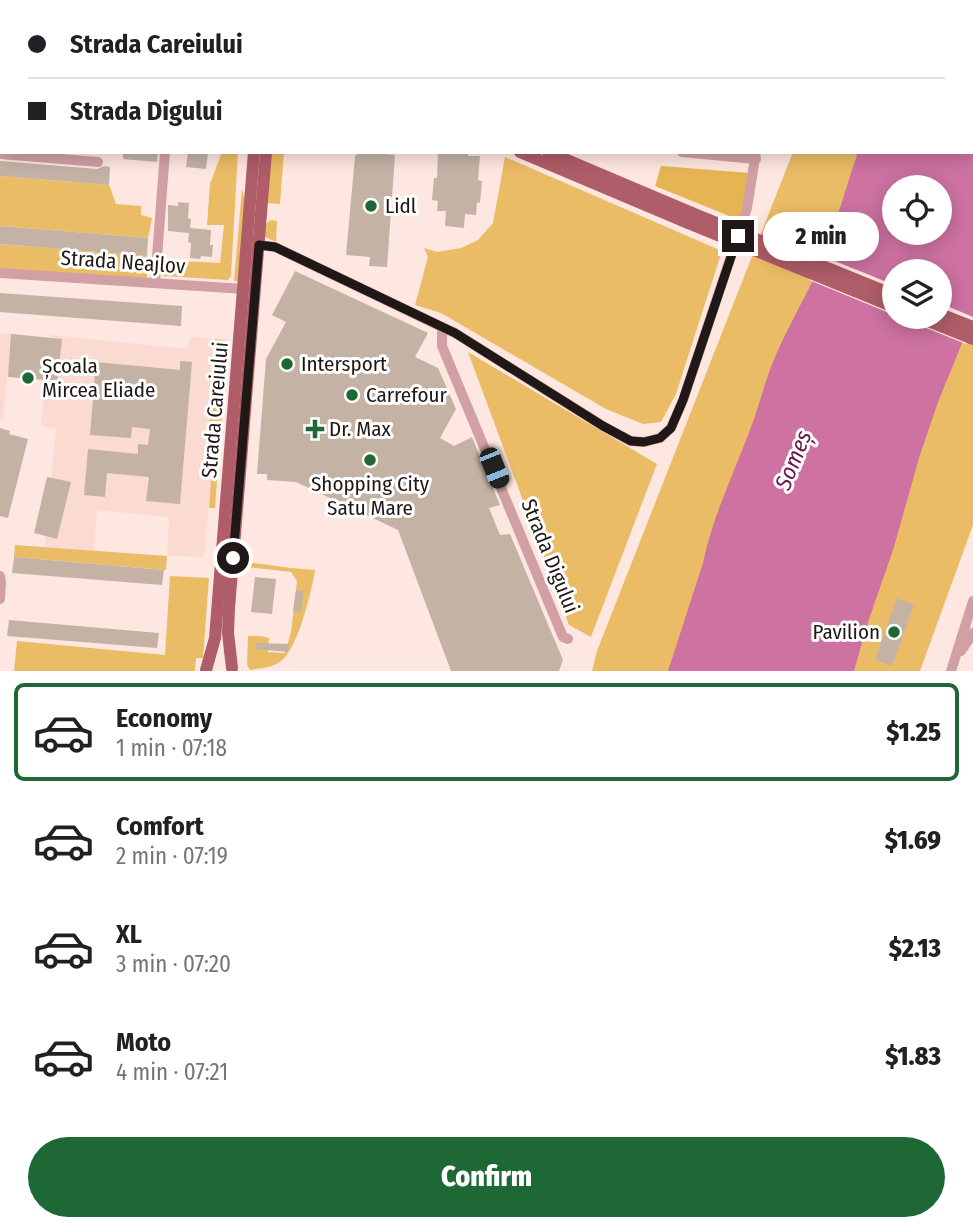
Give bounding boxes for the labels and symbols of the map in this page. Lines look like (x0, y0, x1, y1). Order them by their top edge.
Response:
place label: Lidl (385, 193, 417, 219)
marker: Lidl (363, 198, 379, 214)
callout: 2 min (762, 212, 878, 260)
route end (722, 220, 754, 252)
street label: Strada Neajlov (60, 245, 187, 279)
street label: Strada Careiului (196, 341, 234, 479)
place label: Intersport (301, 351, 387, 377)
place label: Școala Mircea Eliade (42, 353, 155, 403)
marker: Intersport (279, 356, 295, 372)
marker: Școala Mircea Eliade (20, 370, 36, 386)
place label: Carrefour (366, 382, 447, 408)
marker: Carrefour (344, 387, 360, 403)
place label: Dr. Max (329, 416, 391, 442)
marker: Dr. Max (307, 421, 323, 437)
water label: Someș (768, 426, 819, 495)
car (477, 445, 512, 491)
marker: Shopping City Satu Mare (362, 452, 378, 468)
place label: Shopping City Satu Mare (311, 471, 430, 521)
street label: Strada Digului (515, 495, 585, 617)
route start (217, 542, 249, 574)
place label: Pavilion (813, 619, 880, 645)
marker: Pavilion (886, 624, 902, 640)

